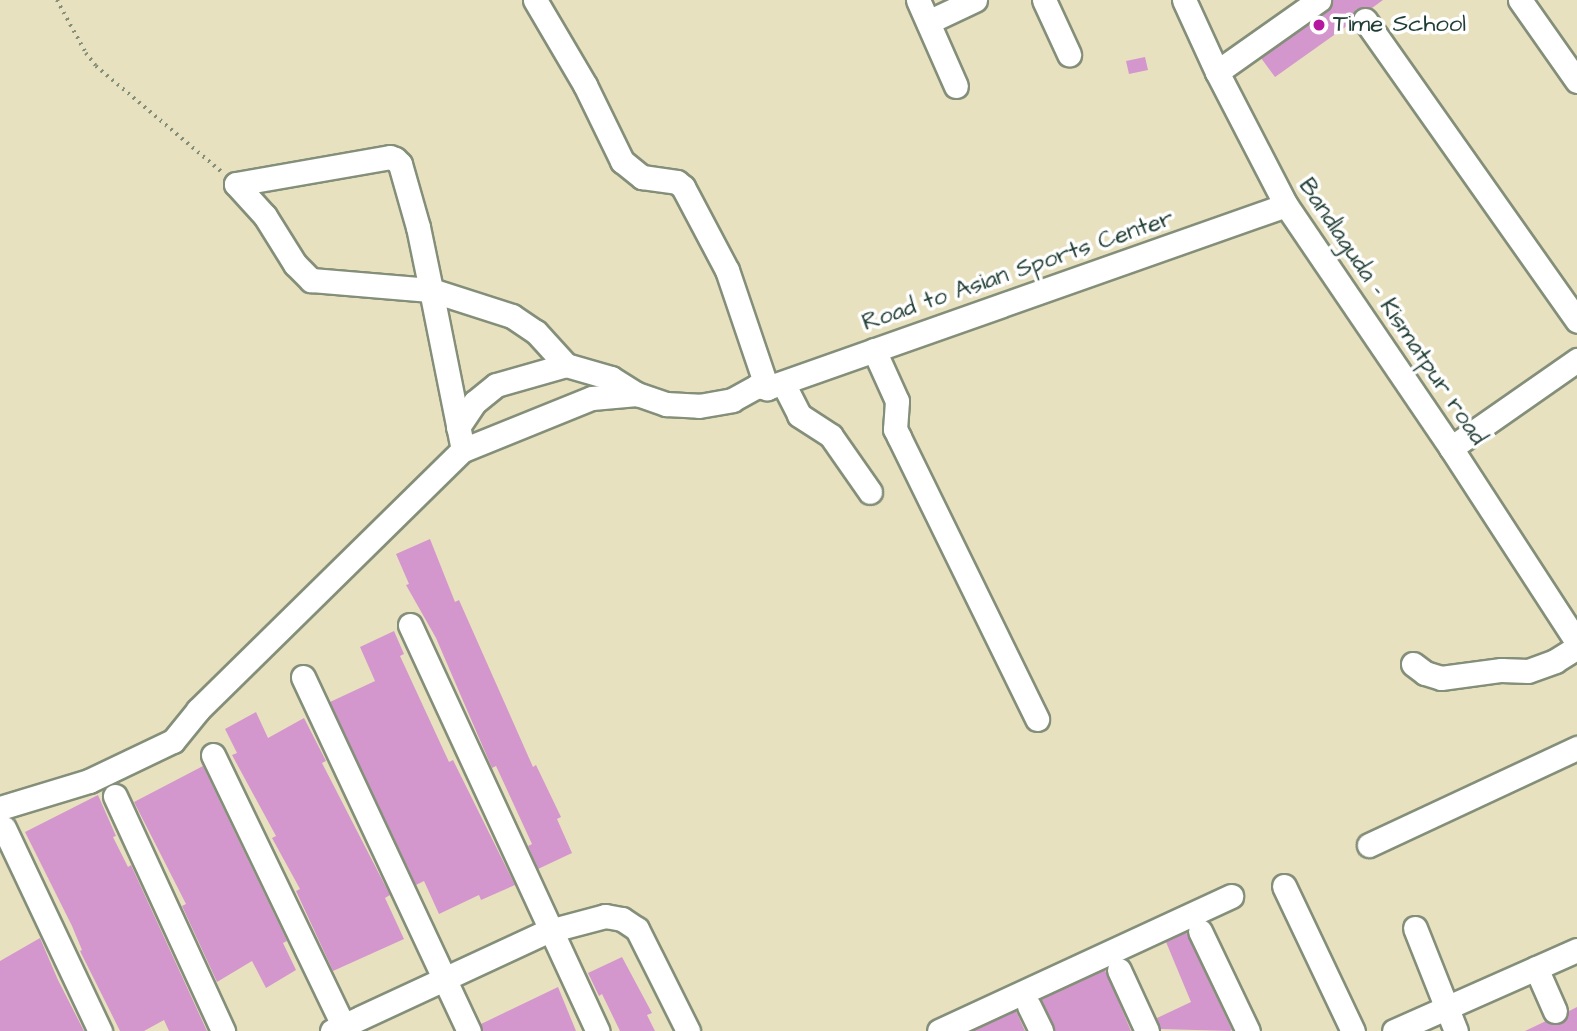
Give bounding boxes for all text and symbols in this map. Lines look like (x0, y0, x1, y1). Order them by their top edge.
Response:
place label: Time School (1333, 11, 1466, 39)
marker: Time School (1311, 17, 1327, 33)
street label: Bandlaguda - Kismatpur road (1292, 173, 1492, 451)
street label: Road to Asian Sports Center (859, 204, 1177, 338)

